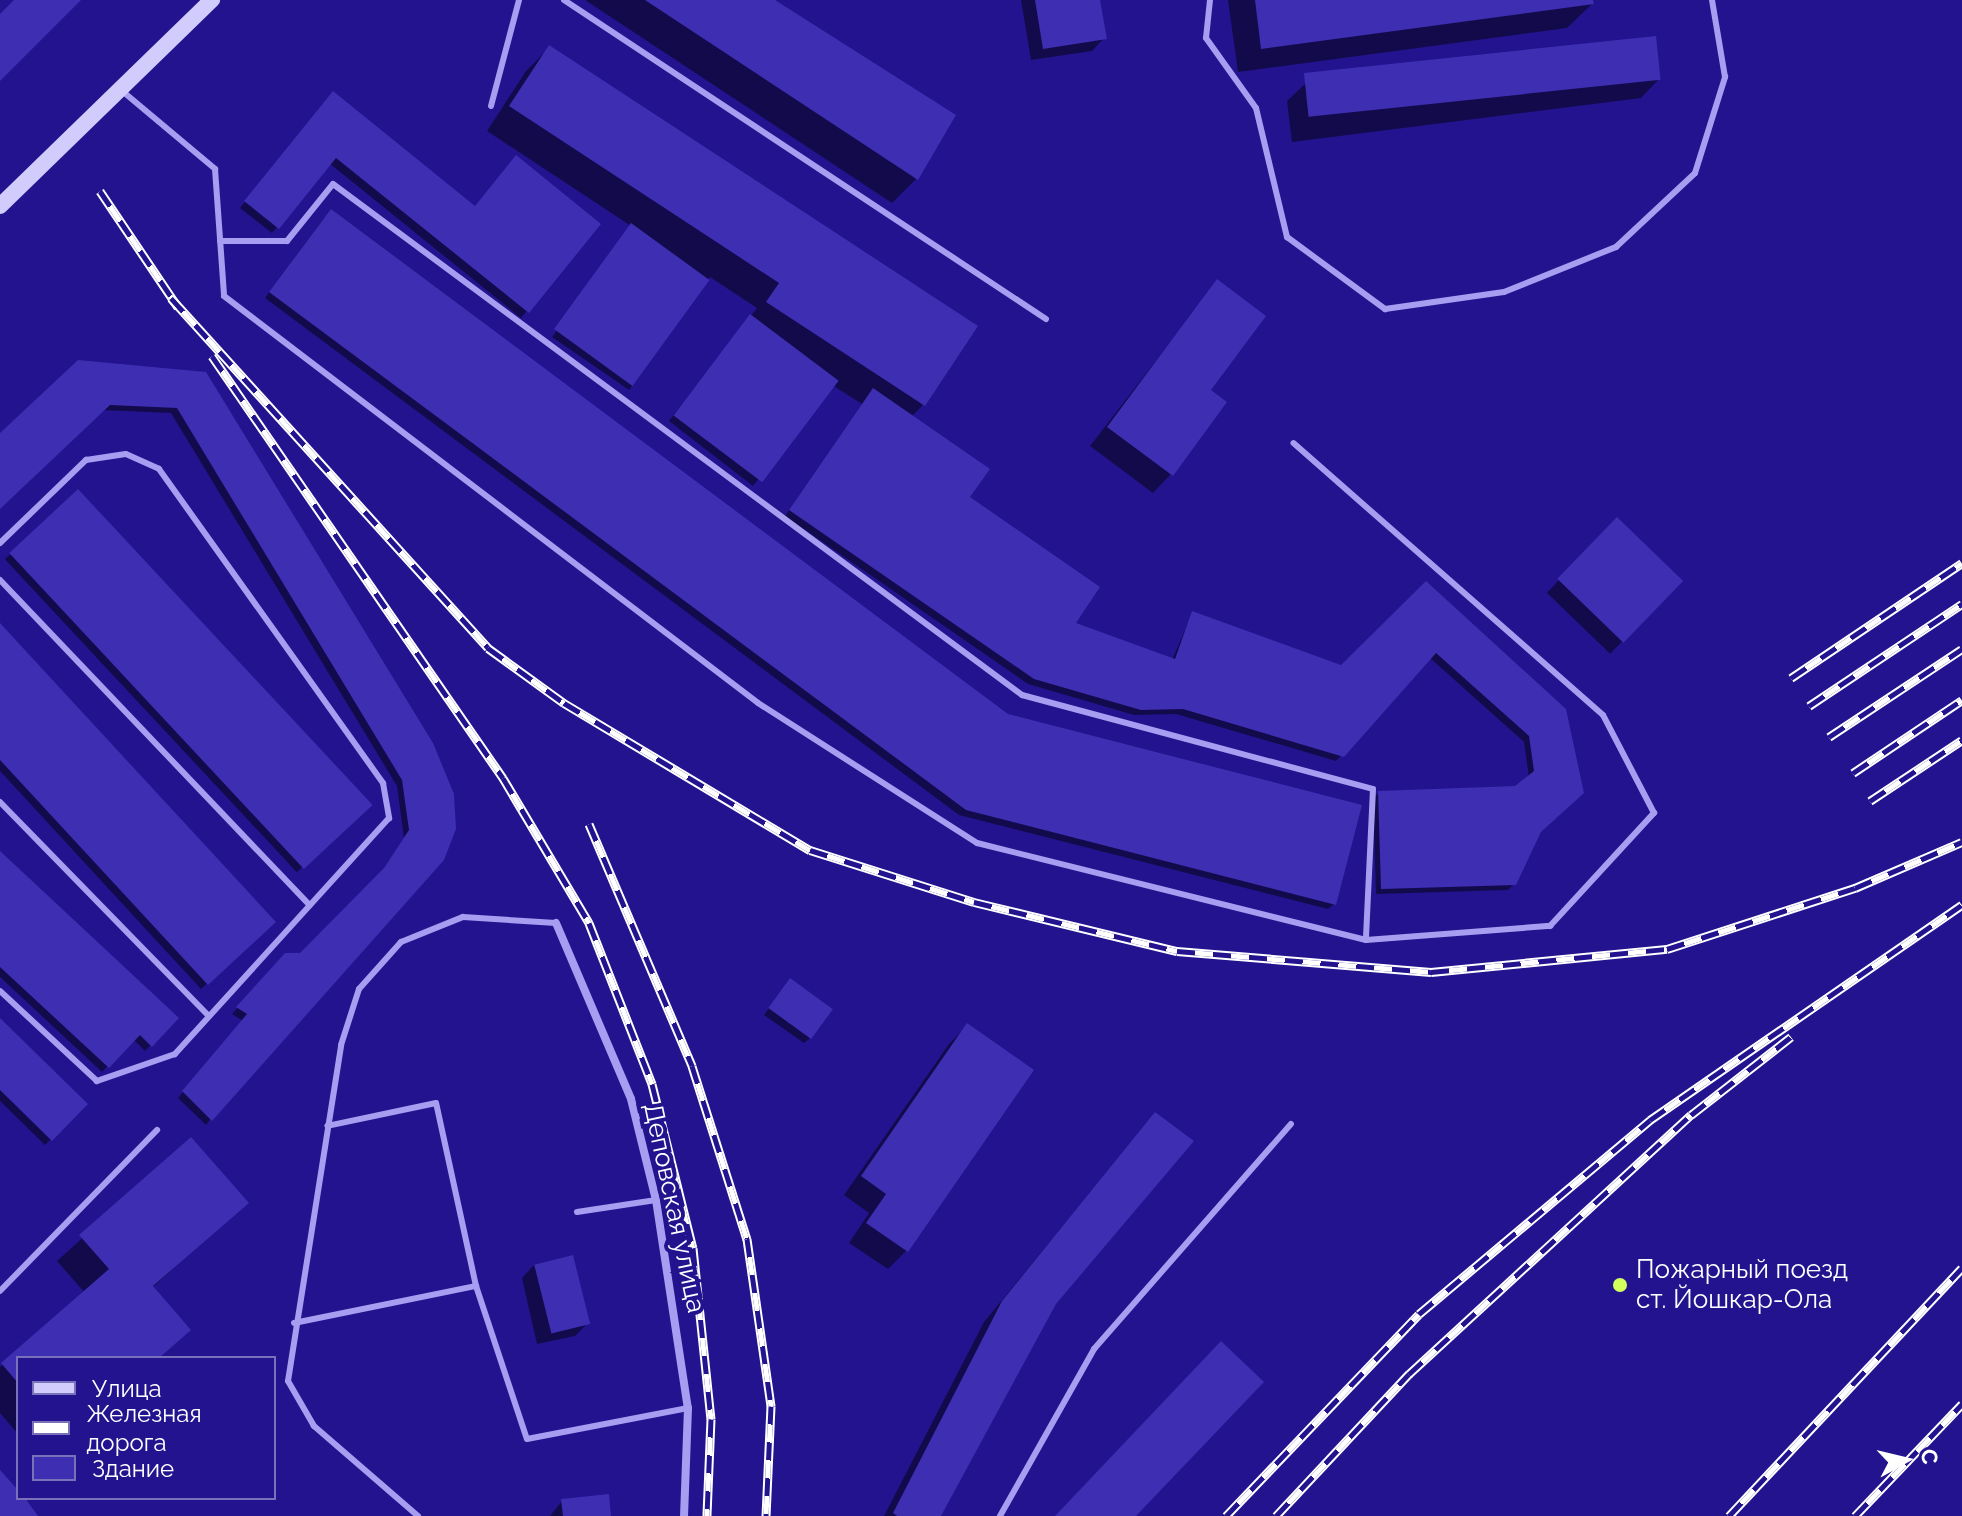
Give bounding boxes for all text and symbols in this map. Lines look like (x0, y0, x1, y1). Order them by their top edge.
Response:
street label: Деповская улица (636, 1100, 712, 1316)
place label: Пожарный поезд ст. Йошкар-Ола (1636, 1254, 1848, 1316)
marker: Пожарный поезд ст. Йошкар-Ола (1611, 1276, 1629, 1294)
legend (16, 1356, 276, 1500)
text: Улица (92, 1374, 162, 1403)
text: Железная дорога (86, 1399, 202, 1457)
north arrow (1866, 1420, 1946, 1500)
text: С (1916, 1447, 1944, 1466)
text: Здание (92, 1454, 174, 1483)

